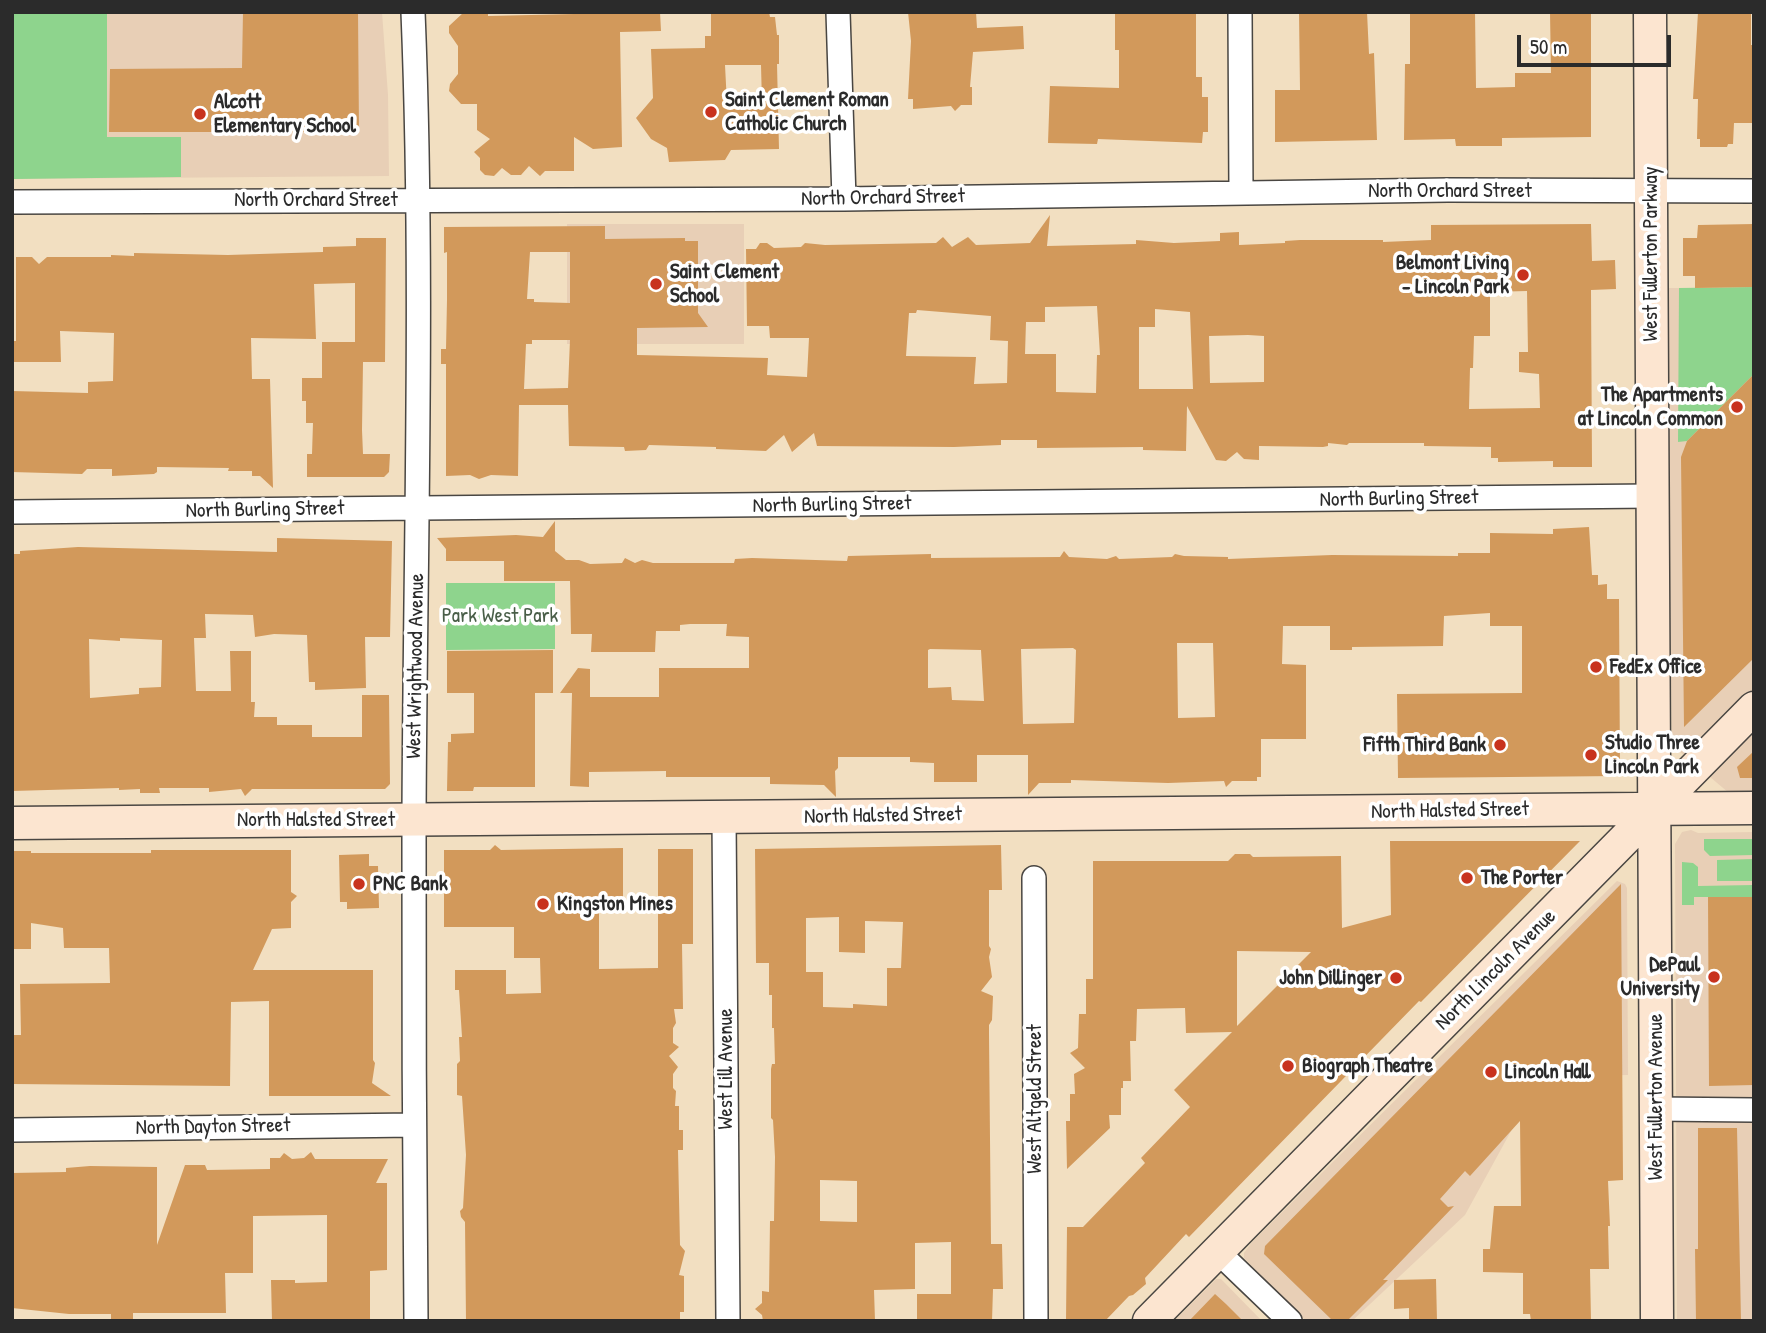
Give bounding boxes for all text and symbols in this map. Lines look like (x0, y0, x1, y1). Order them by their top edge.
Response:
scale bar (1521, 21, 1675, 65)
text: 50 m (1530, 32, 1567, 61)
place label: Saint Clement Roman Catholic Church (725, 87, 889, 137)
place label: Alcott Elementary School (214, 89, 356, 139)
marker: Saint Clement Roman Catholic Church (703, 104, 719, 120)
marker: Alcott Elementary School (192, 106, 208, 122)
street label: West Fullerton Parkway (1638, 166, 1664, 342)
street label: North Orchard Street (1368, 178, 1532, 204)
street label: North Orchard Street (801, 184, 965, 212)
street label: North Orchard Street (234, 187, 398, 213)
place label: Belmont Living - Lincoln Park (1396, 250, 1509, 300)
place label: Saint Clement School (670, 259, 779, 309)
marker: Belmont Living - Lincoln Park (1515, 267, 1531, 283)
marker: Saint Clement School (648, 276, 664, 292)
place label: The Apartments at Lincoln Common (1578, 382, 1723, 432)
marker: The Apartments at Lincoln Common (1729, 399, 1745, 415)
street label: North Burling Street (1320, 485, 1478, 513)
street label: North Burling Street (753, 491, 911, 519)
street label: North Burling Street (186, 496, 344, 524)
street label: West Wrightwood Avenue (402, 573, 430, 759)
park label: Park West Park (442, 603, 558, 629)
place label: FedEx Office (1610, 654, 1702, 680)
marker: FedEx Office (1588, 659, 1604, 675)
place label: Studio Three Lincoln Park (1605, 730, 1700, 780)
place label: Fifth Third Bank (1363, 732, 1486, 758)
marker: Fifth Third Bank (1492, 737, 1508, 753)
marker: Studio Three Lincoln Park (1583, 747, 1599, 763)
street label: North Halsted Street (1371, 797, 1529, 825)
street label: North Halsted Street (804, 802, 962, 830)
street label: North Halsted Street (237, 807, 395, 833)
place label: The Porter (1481, 865, 1563, 891)
marker: The Porter (1459, 870, 1475, 886)
place label: PNC Bank (373, 871, 448, 897)
marker: PNC Bank (351, 876, 367, 892)
place label: Kingston Mines (557, 891, 673, 917)
marker: Kingston Mines (535, 896, 551, 912)
street label: North Lincoln Avenue (1430, 904, 1562, 1036)
place label: DePaul University (1621, 952, 1700, 1002)
place label: John Dillinger (1279, 965, 1382, 991)
marker: DePaul University (1706, 969, 1722, 985)
marker: John Dillinger (1388, 970, 1404, 986)
street label: West Lill Avenue (713, 1008, 739, 1130)
street label: West Fullerton Avenue (1643, 1014, 1669, 1180)
street label: West Altgeld Street (1022, 1024, 1048, 1174)
place label: Biograph Theatre (1302, 1053, 1433, 1079)
marker: Biograph Theatre (1280, 1058, 1296, 1074)
place label: Lincoln Hall (1505, 1059, 1591, 1085)
marker: Lincoln Hall (1483, 1064, 1499, 1080)
street label: North Dayton Street (136, 1113, 290, 1141)

